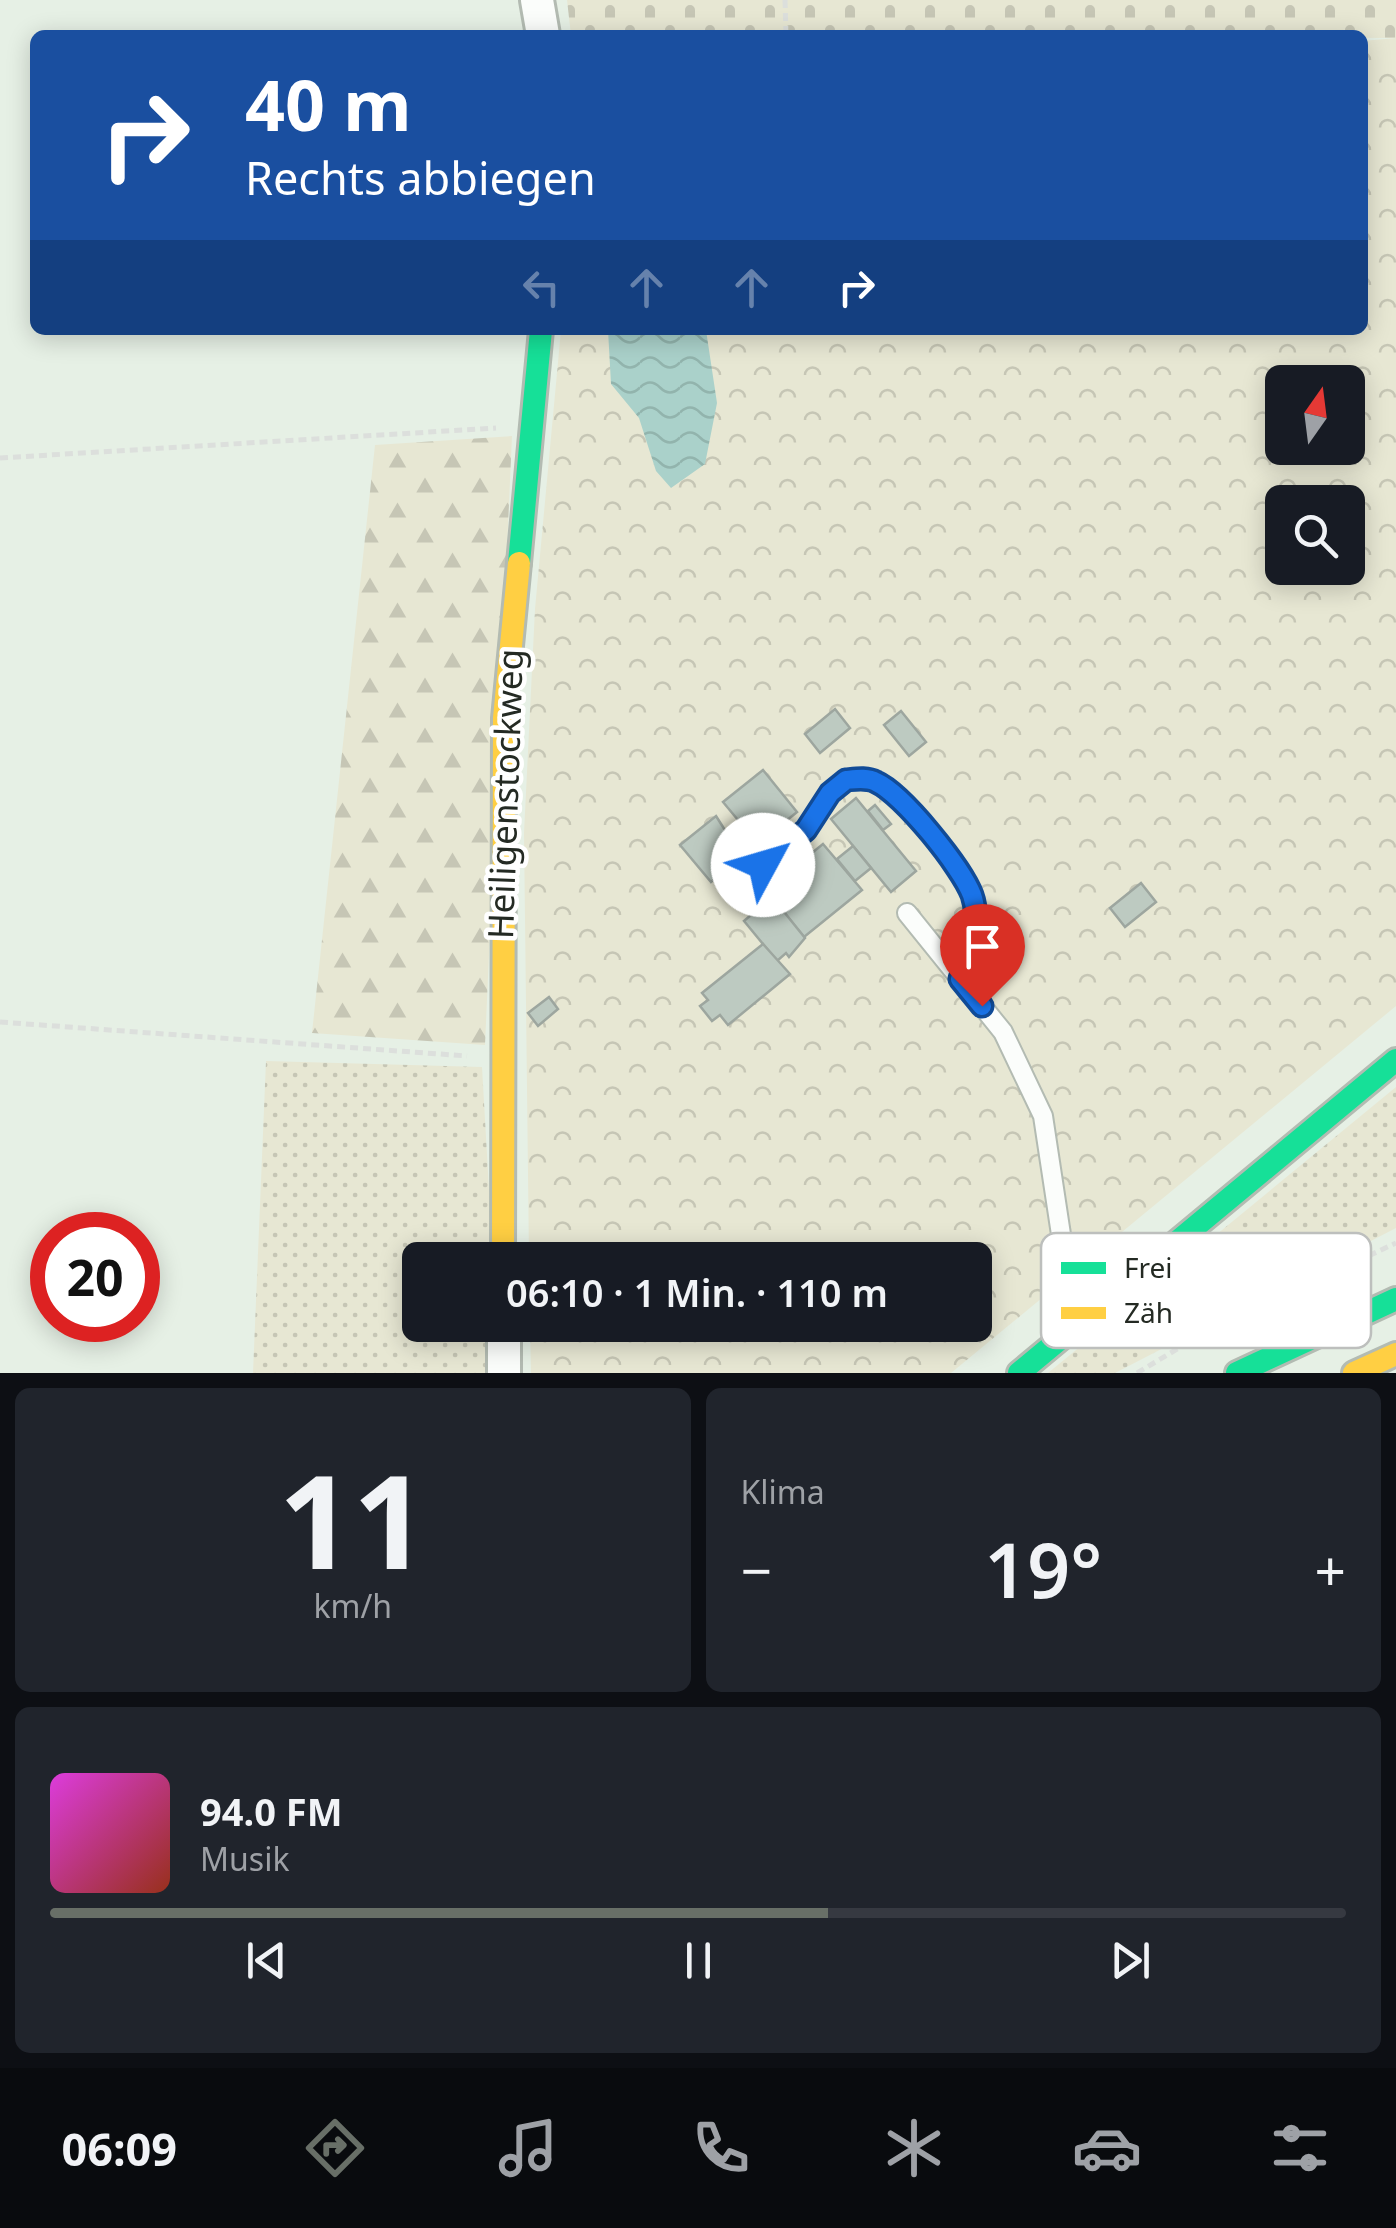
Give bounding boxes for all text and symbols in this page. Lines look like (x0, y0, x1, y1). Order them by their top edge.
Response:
text: 40 m (245, 56, 412, 152)
icon: right (80, 70, 210, 200)
text: Rechts abbiegen (245, 147, 596, 208)
icon: left (514, 260, 569, 315)
icon: ahead (619, 260, 674, 315)
icon: ahead (724, 260, 779, 315)
icon: right (829, 260, 884, 315)
north arrow (1265, 365, 1365, 465)
map controls (1265, 365, 1365, 585)
button: search (1265, 485, 1365, 585)
street label: Heiligenstockweg (476, 648, 533, 940)
position arrow (711, 813, 815, 917)
pin (940, 904, 1025, 1007)
icon: arrive (955, 919, 1010, 974)
speed limit sign: 20 (30, 1212, 160, 1342)
legend (1041, 1233, 1371, 1348)
text: Frei (1124, 1248, 1173, 1286)
text: 06:10 · 1 Min. · 110 m (506, 1266, 888, 1318)
text: Zäh (1124, 1293, 1173, 1331)
text: 11 (278, 1430, 427, 1607)
text: Klima (741, 1470, 825, 1513)
text: 19° (984, 1518, 1102, 1620)
text: − (741, 1532, 772, 1607)
text: + (1315, 1532, 1346, 1607)
text: km/h (313, 1584, 392, 1627)
text: 94.0 FM (200, 1785, 342, 1837)
text: Musik (200, 1837, 289, 1880)
icon: previous (239, 1933, 294, 1988)
icon: pause (671, 1933, 726, 1988)
icon: next (1103, 1933, 1158, 1988)
icon: directions (300, 2113, 370, 2183)
icon: music (493, 2113, 563, 2183)
icon: phone (686, 2113, 756, 2183)
icon: climate (879, 2113, 949, 2183)
icon: car (1072, 2113, 1142, 2183)
icon: filters (1265, 2113, 1335, 2183)
text: 06:09 (61, 2118, 177, 2179)

